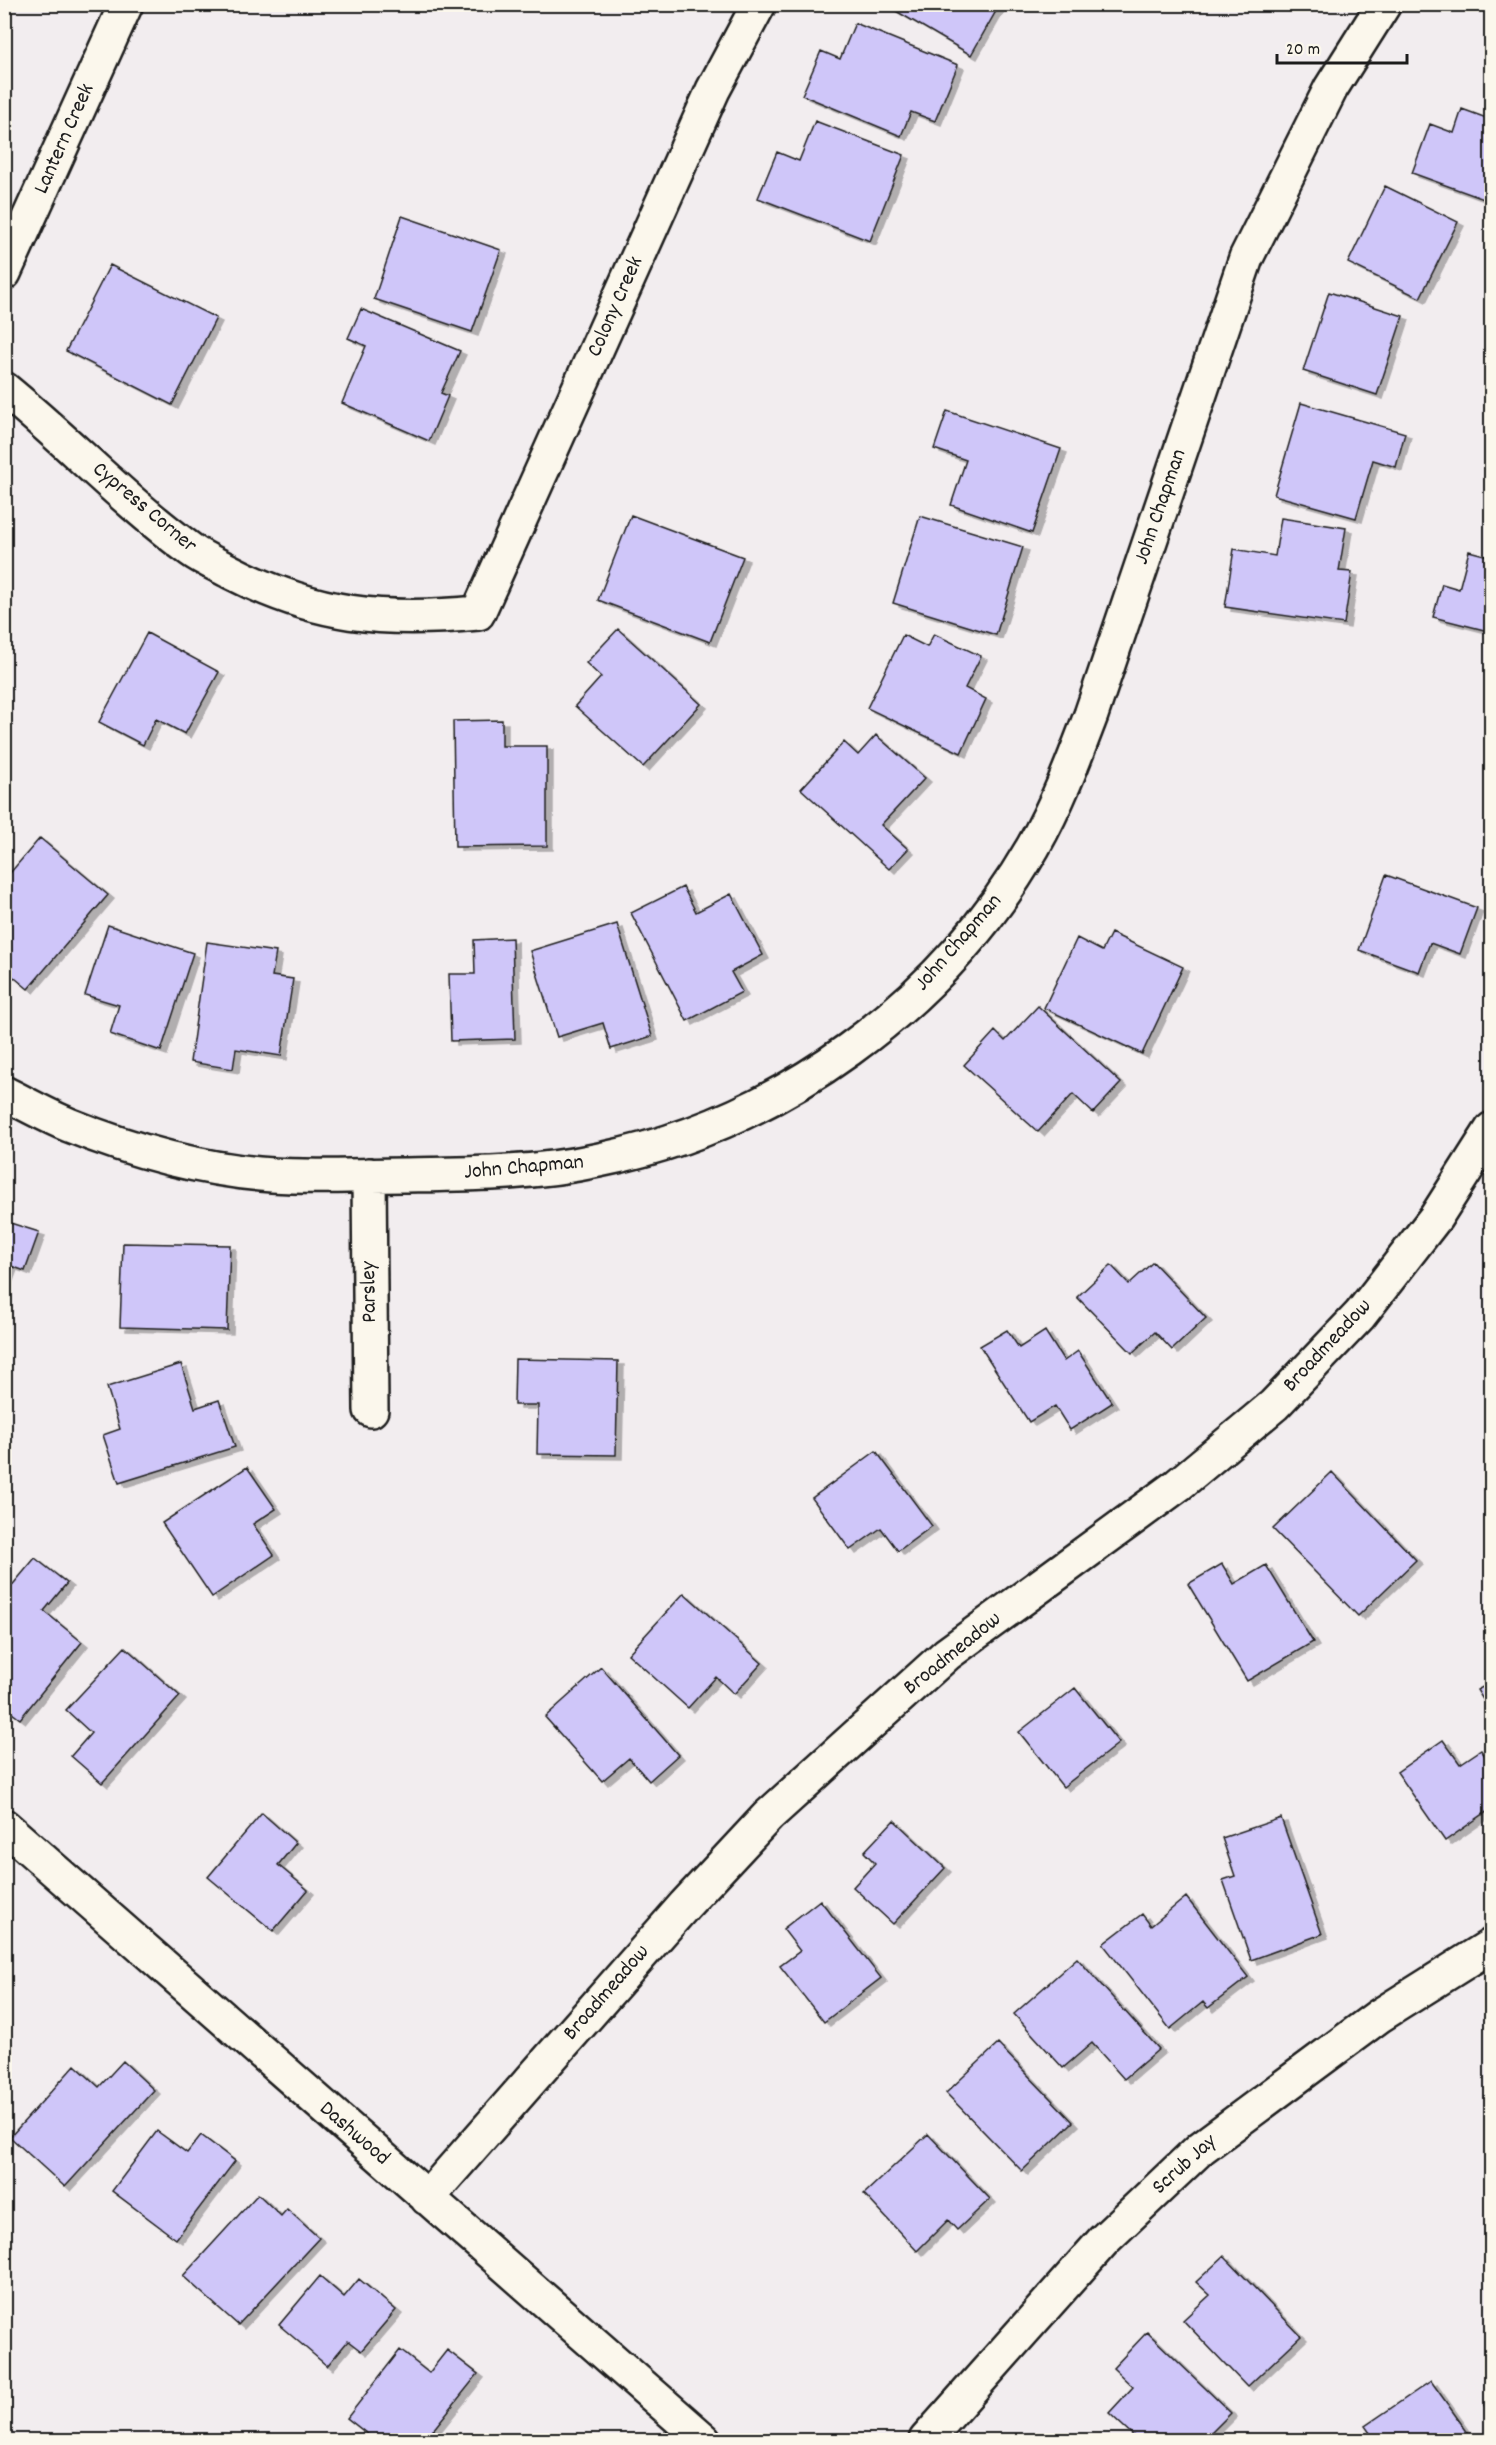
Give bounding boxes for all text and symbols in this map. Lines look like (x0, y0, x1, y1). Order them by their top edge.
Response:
scale bar (1277, 27, 1408, 65)
text: 20 m (1286, 38, 1320, 63)
street label: Lantern Creek (27, 79, 103, 199)
street label: Colony Creek (580, 252, 652, 362)
street label: John Chapman (1127, 445, 1195, 569)
street label: Cypress Corner (85, 455, 204, 562)
street label: John Chapman (908, 888, 1010, 998)
street label: John Chapman (463, 1147, 585, 1189)
street label: Parsley (354, 1260, 386, 1323)
street label: Broadmeadow (1276, 1292, 1380, 1400)
street label: Broadmeadow (897, 1605, 1009, 1703)
street label: Broadmeadow (556, 1938, 658, 2048)
street label: Dashwood (312, 2094, 396, 2174)
street label: Scrub Jay (1146, 2127, 1225, 2203)

